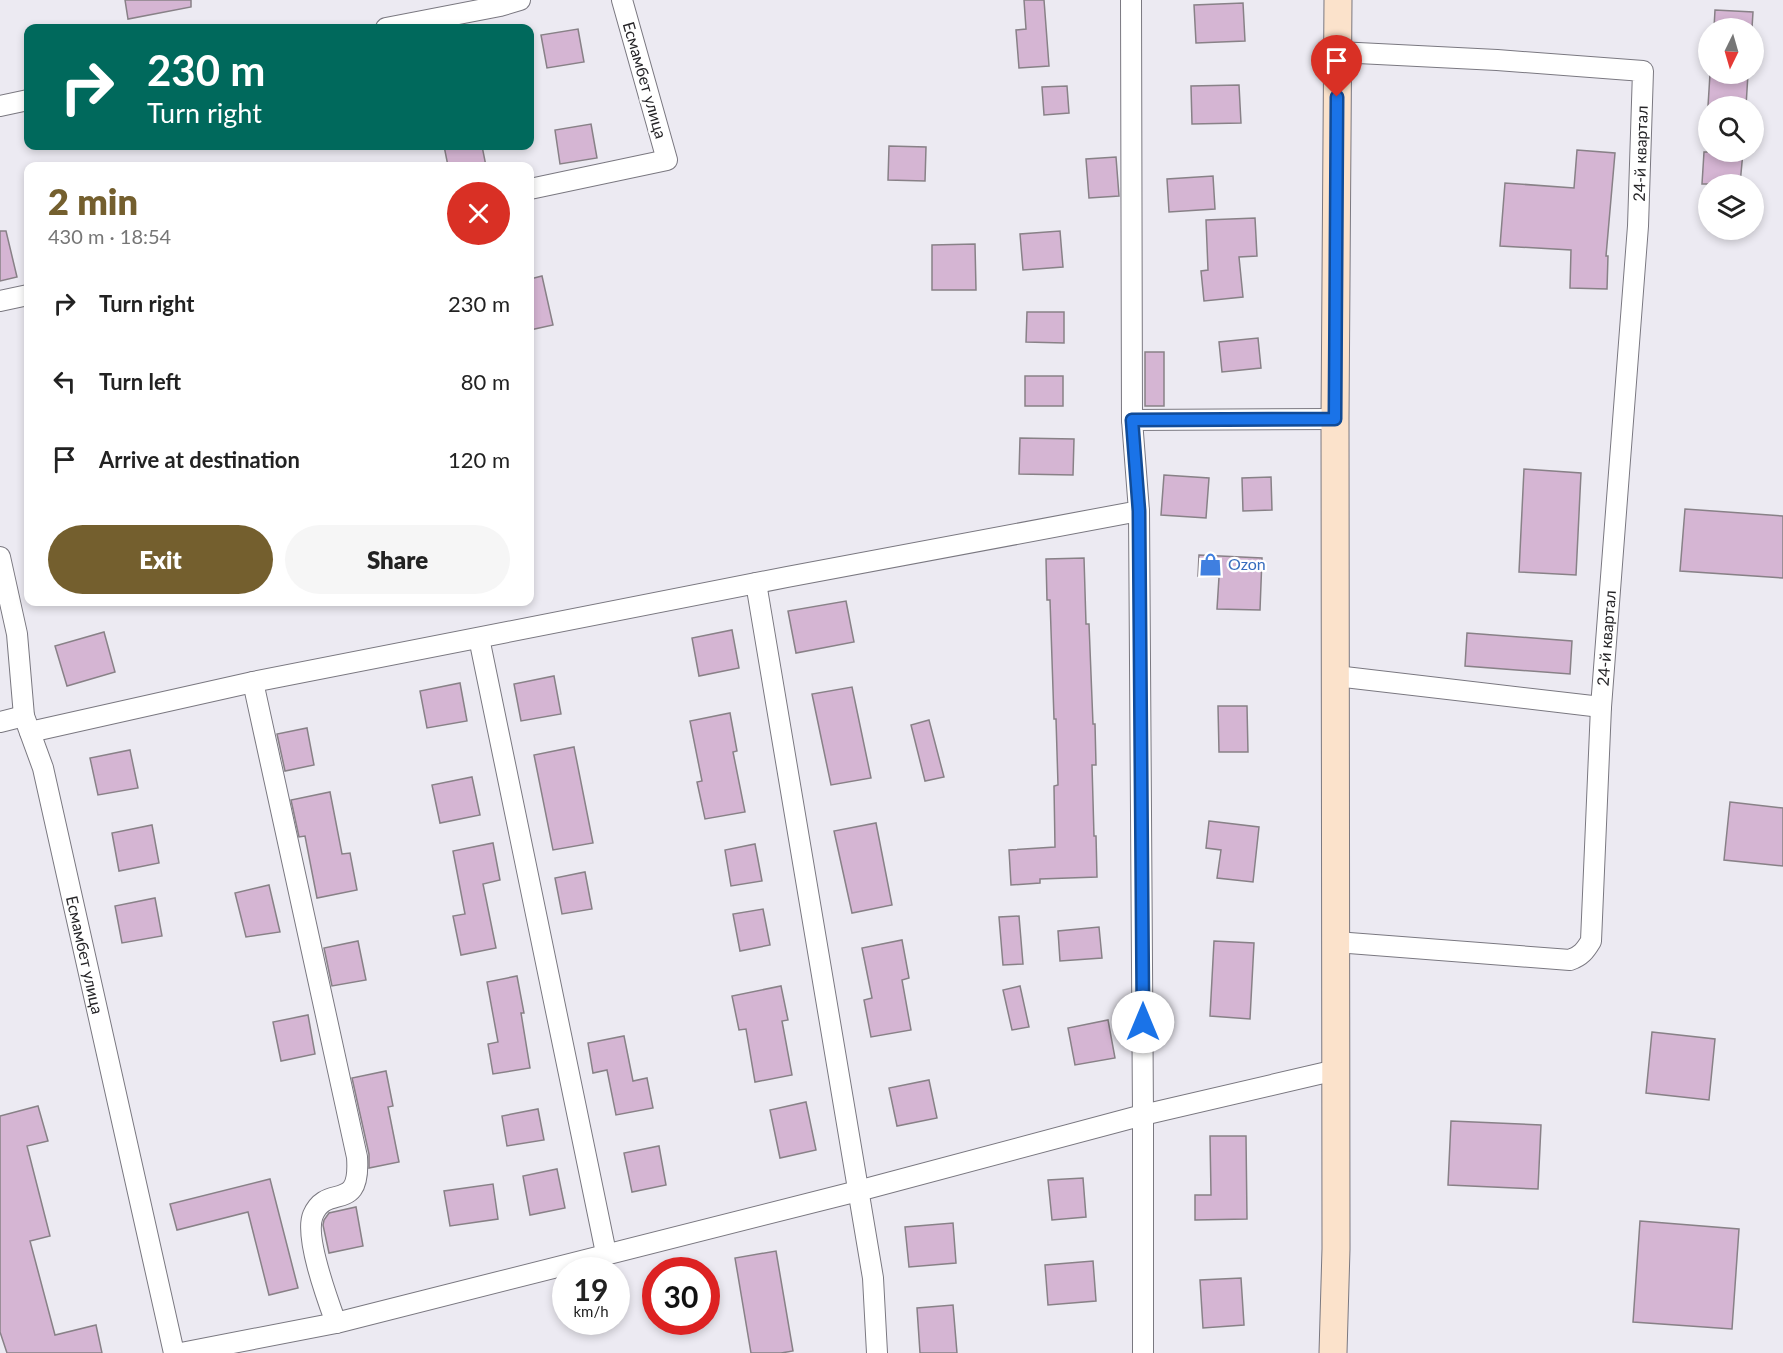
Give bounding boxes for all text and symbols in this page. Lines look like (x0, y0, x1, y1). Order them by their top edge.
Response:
north arrow (1698, 18, 1764, 84)
map controls (1698, 18, 1764, 240)
street label: Есмамбет улица (620, 19, 671, 140)
pin (1311, 35, 1362, 97)
icon: arrive (1320, 44, 1353, 77)
text: 230 m (147, 45, 265, 95)
icon: right (48, 48, 126, 126)
text: Turn right (147, 96, 262, 129)
button: search (1698, 96, 1764, 162)
street label: 24-й квартал (1629, 105, 1651, 202)
button: layers (1698, 174, 1764, 240)
text: 2 min (48, 179, 138, 223)
button: close (447, 182, 510, 245)
text: 430 m · 18:54 (48, 224, 171, 248)
icon: right (48, 287, 81, 320)
text: Turn right (99, 290, 194, 317)
text: 230 m (448, 290, 510, 317)
icon: left (48, 365, 81, 398)
text: Turn left (99, 368, 181, 395)
text: 80 m (461, 368, 510, 395)
icon: arrive (48, 443, 81, 476)
text: Arrive at destination (99, 446, 300, 473)
text: 120 m (448, 446, 510, 473)
button: Exit (48, 525, 273, 594)
button: Share (285, 525, 510, 594)
shop icon: Ozon (1197, 551, 1223, 577)
place label: Ozon (1228, 554, 1266, 573)
street label: 24-й квартал (1593, 589, 1619, 687)
street label: Есмамбет улица (63, 894, 108, 1016)
position arrow (1111, 990, 1175, 1054)
speed limit sign: 30 (642, 1257, 720, 1335)
text: 19 (574, 1271, 608, 1307)
text: km/h (573, 1302, 609, 1320)

